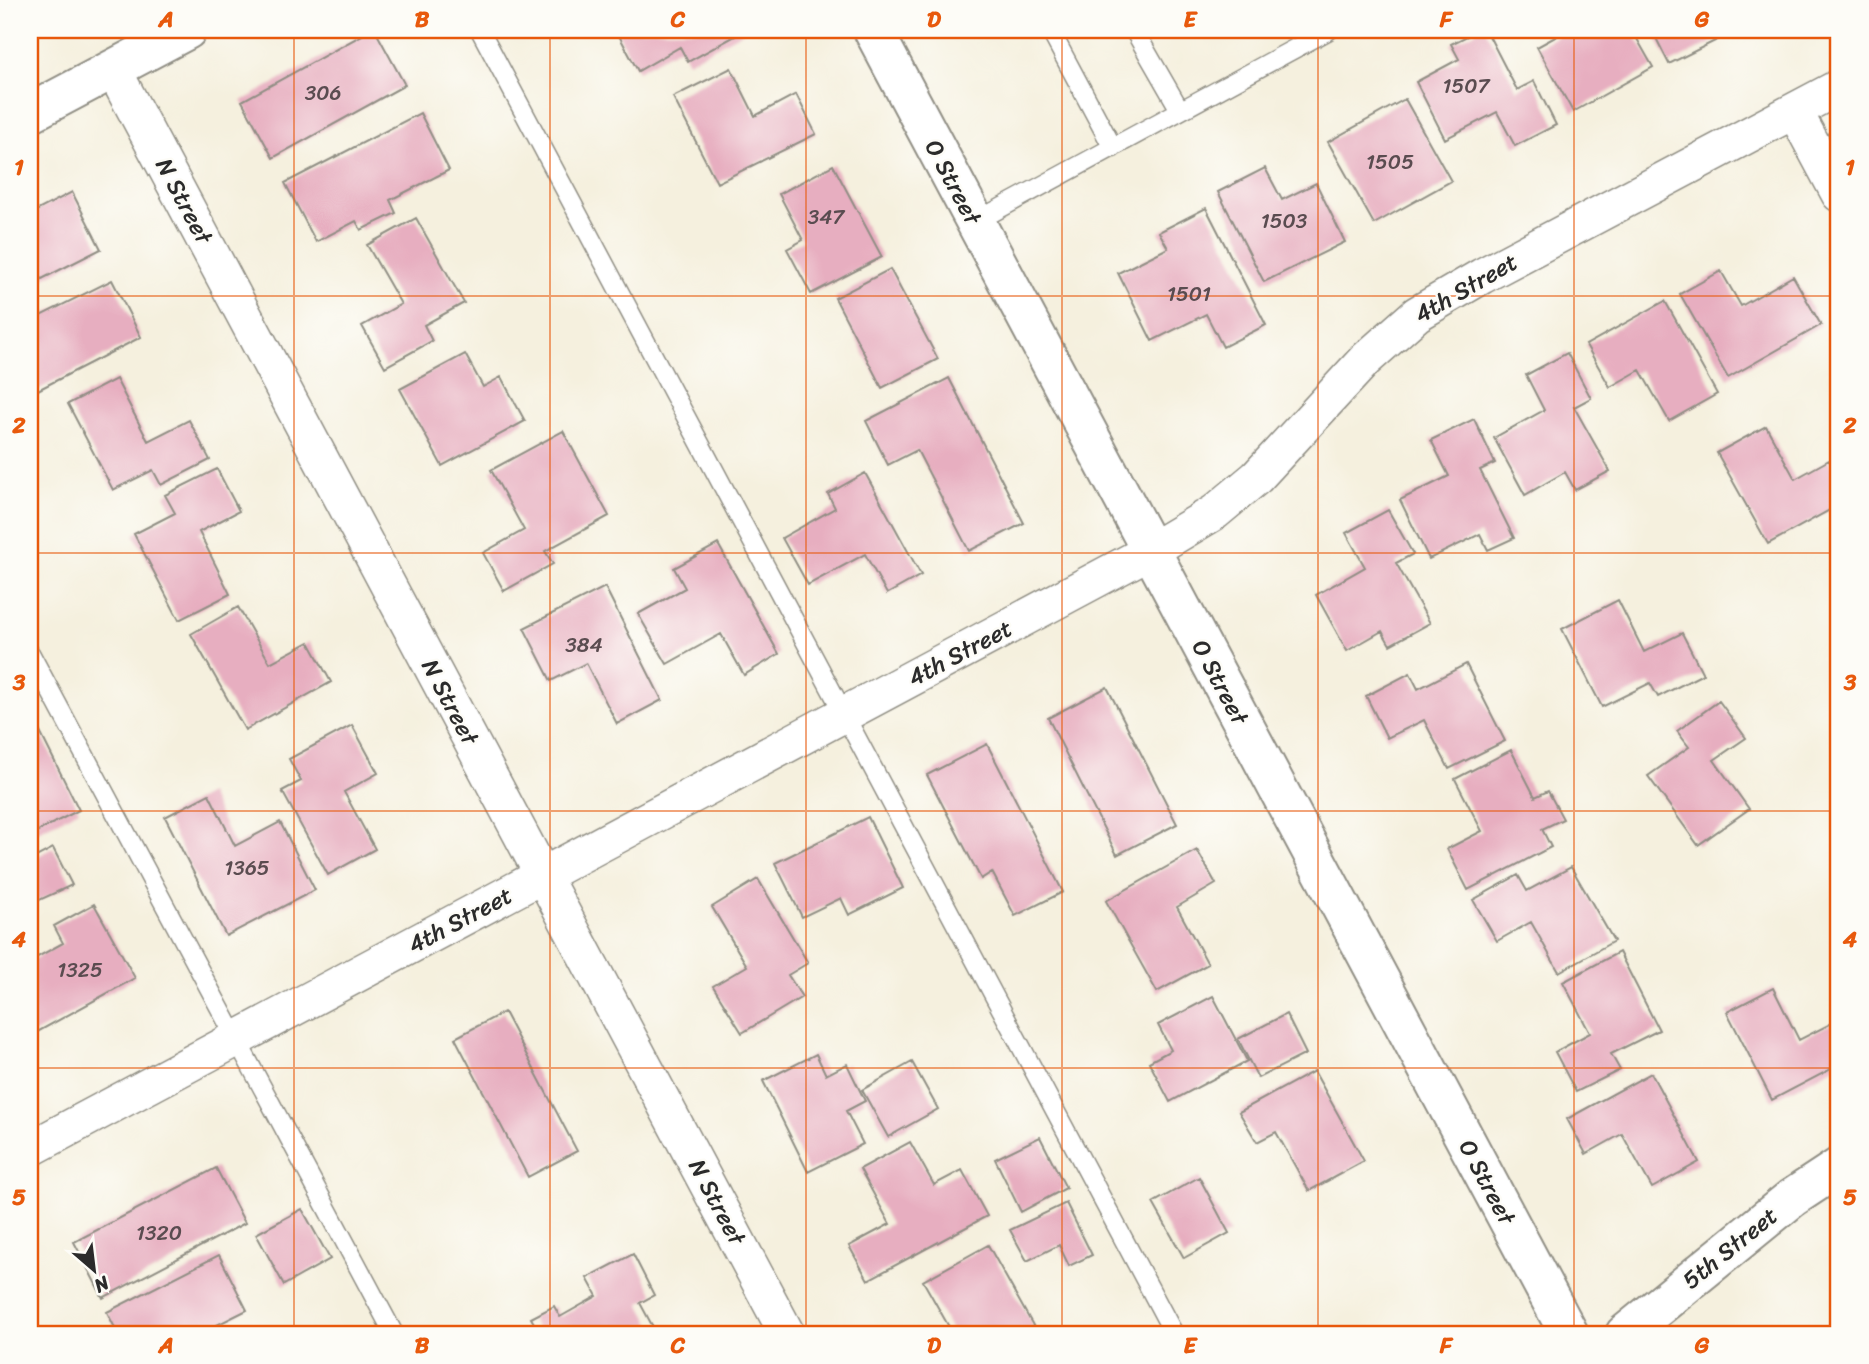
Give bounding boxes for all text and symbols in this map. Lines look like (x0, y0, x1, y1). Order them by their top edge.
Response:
text: A (157, 0, 174, 40)
text: B (415, 0, 430, 40)
text: C (670, 0, 686, 40)
text: D (927, 0, 942, 40)
text: E (1184, 0, 1199, 40)
text: F (1439, 0, 1454, 40)
text: G (1694, 0, 1710, 40)
house number: 1507 (1442, 67, 1492, 105)
house number: 306 (305, 74, 341, 112)
street label: O Street (913, 132, 994, 233)
house number: 1505 (1366, 143, 1414, 181)
text: 1 (14, 147, 24, 188)
text: 1 (1845, 147, 1855, 188)
street label: N Street (144, 150, 225, 253)
house number: 347 (808, 198, 846, 236)
house number: 1503 (1261, 202, 1308, 240)
street label: 4th Street (1406, 241, 1526, 335)
house number: 1501 (1167, 275, 1211, 313)
text: 2 (11, 405, 26, 446)
text: 2 (1842, 405, 1857, 446)
street label: 4th Street (900, 608, 1020, 698)
house number: 384 (565, 626, 603, 664)
street label: O Street (1180, 632, 1261, 733)
street label: N Street (410, 651, 491, 754)
text: 3 (12, 662, 26, 703)
text: 3 (1843, 662, 1857, 703)
house number: 1365 (224, 849, 270, 887)
street label: 4th Street (400, 875, 520, 965)
text: 4 (11, 919, 27, 960)
text: 4 (1842, 919, 1858, 960)
house number: 1325 (57, 951, 103, 989)
street label: O Street (1447, 1132, 1528, 1233)
street label: N Street (677, 1151, 758, 1254)
text: 5 (12, 1177, 26, 1218)
text: 5 (1843, 1177, 1857, 1218)
street label: 5th Street (1673, 1196, 1787, 1300)
house number: 1320 (136, 1214, 182, 1252)
north arrow (60, 1234, 130, 1304)
text: N (87, 1266, 116, 1303)
text: A (157, 1325, 174, 1364)
text: B (415, 1325, 430, 1364)
text: C (670, 1325, 686, 1364)
text: D (927, 1325, 942, 1364)
text: E (1184, 1325, 1199, 1364)
text: F (1439, 1325, 1454, 1364)
text: G (1694, 1325, 1710, 1364)

